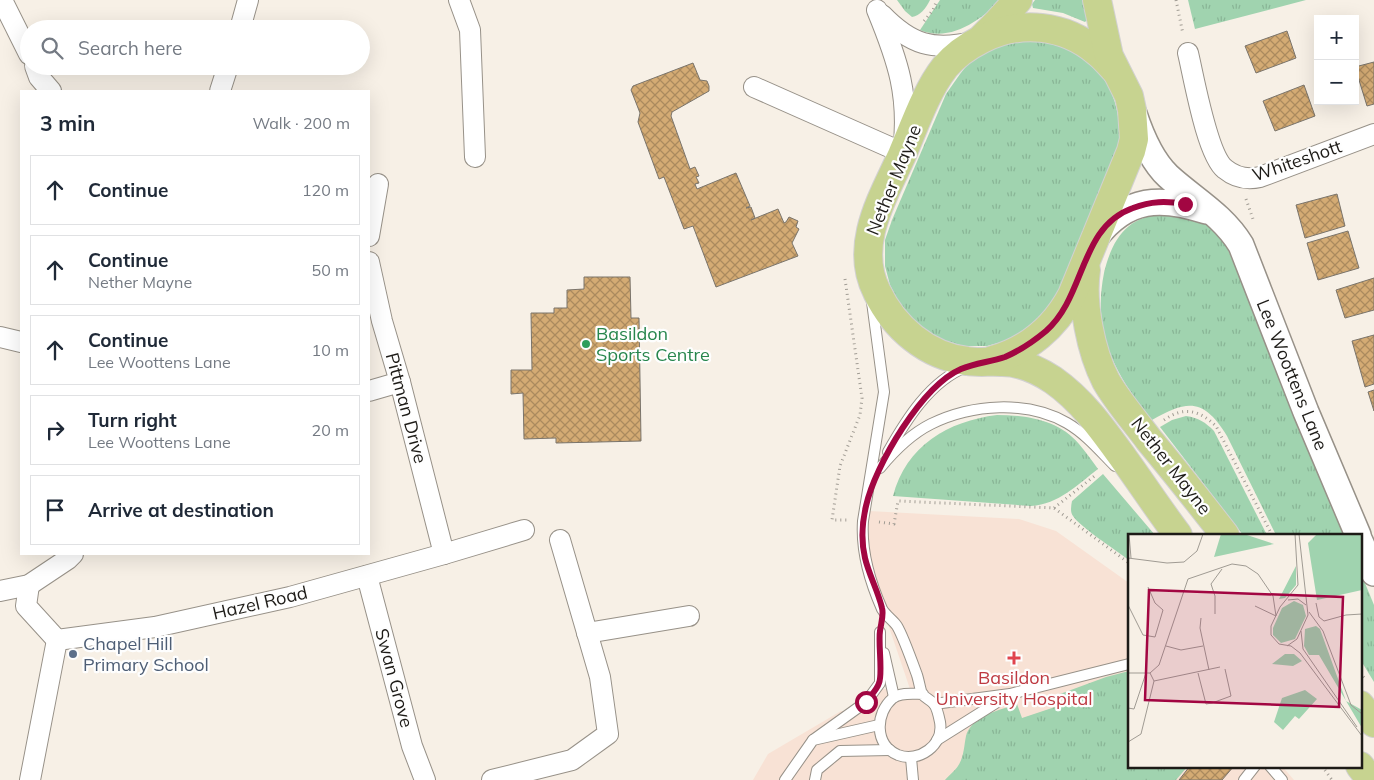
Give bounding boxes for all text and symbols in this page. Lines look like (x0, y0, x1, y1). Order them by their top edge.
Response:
map controls (1314, 15, 1359, 105)
button: + (1314, 15, 1359, 60)
search box (20, 20, 370, 75)
icon: search (38, 34, 66, 62)
text: Search here (78, 36, 182, 60)
button: − (1314, 60, 1359, 105)
text: 3 min (40, 110, 95, 136)
text: Walk · 200 m (252, 113, 350, 133)
street label: Nether Mayne (861, 121, 926, 238)
street label: Whiteshott (1249, 135, 1344, 187)
icon: ahead (41, 176, 69, 204)
text: Continue (88, 178, 168, 202)
text: 120 m (302, 180, 349, 200)
route end (1174, 193, 1197, 216)
text: Continue (88, 248, 168, 272)
icon: ahead (41, 256, 69, 284)
text: 50 m (312, 260, 349, 280)
text: Nether Mayne (88, 272, 192, 292)
street label: Lee Woottens Lane (1252, 296, 1333, 454)
place label: Basildon Sports Centre (596, 322, 710, 366)
text: Continue (88, 328, 168, 352)
icon: ahead (41, 336, 69, 364)
marker: Basildon Sports Centre (580, 338, 592, 350)
text: 10 m (312, 340, 349, 360)
street label: Pittman Drive (381, 350, 432, 466)
text: Lee Woottens Lane (88, 352, 231, 372)
text: Turn right (88, 408, 177, 432)
street label: Nether Mayne (1126, 412, 1217, 519)
icon: right (41, 416, 69, 444)
text: 20 m (312, 420, 349, 440)
text: Lee Woottens Lane (88, 432, 231, 452)
icon: arrive (41, 496, 69, 524)
text: Arrive at destination (88, 498, 274, 522)
inset map (1128, 534, 1362, 768)
street label: Hazel Road (210, 580, 310, 625)
street label: Swan Grove (370, 626, 419, 730)
place label: Chapel Hill Primary School (83, 632, 209, 676)
marker: Chapel Hill Primary School (67, 648, 79, 660)
marker: Basildon University Hospital (1007, 651, 1021, 665)
place label: Basildon University Hospital (936, 666, 1092, 710)
route start (855, 691, 878, 714)

